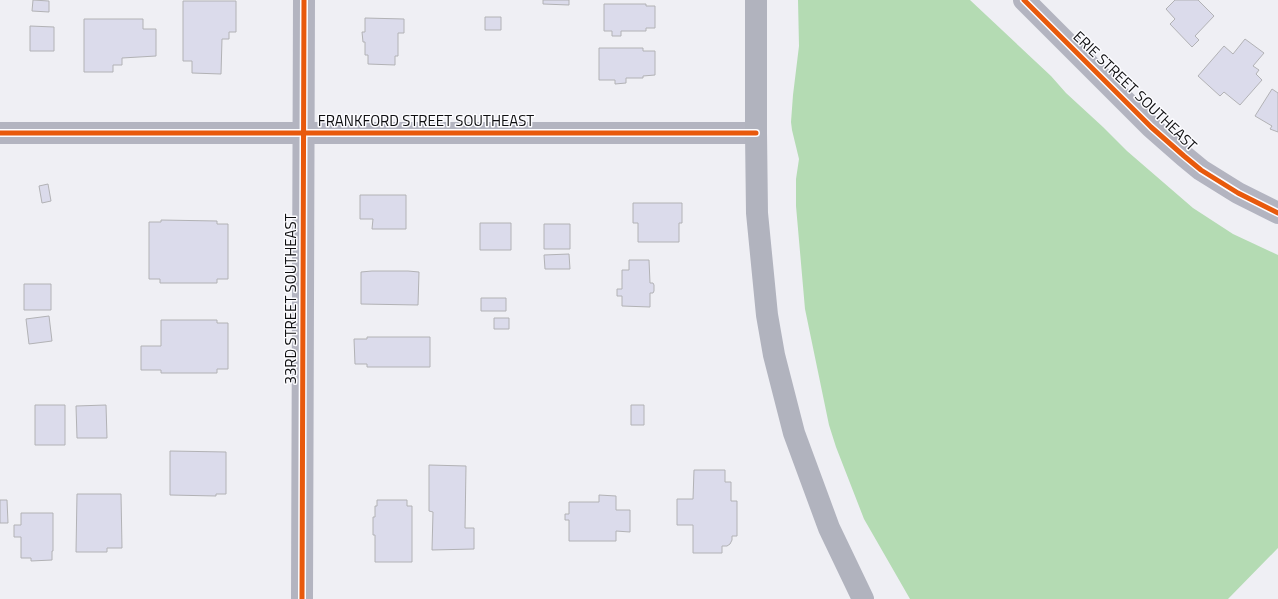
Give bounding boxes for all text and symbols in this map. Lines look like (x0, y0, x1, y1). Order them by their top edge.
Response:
street label: ERIE STREET SOUTHEAST (1068, 25, 1203, 156)
street label: FRANKFORD STREET SOUTHEAST (318, 109, 534, 132)
street label: 33RD STREET SOUTHEAST (279, 213, 302, 384)

